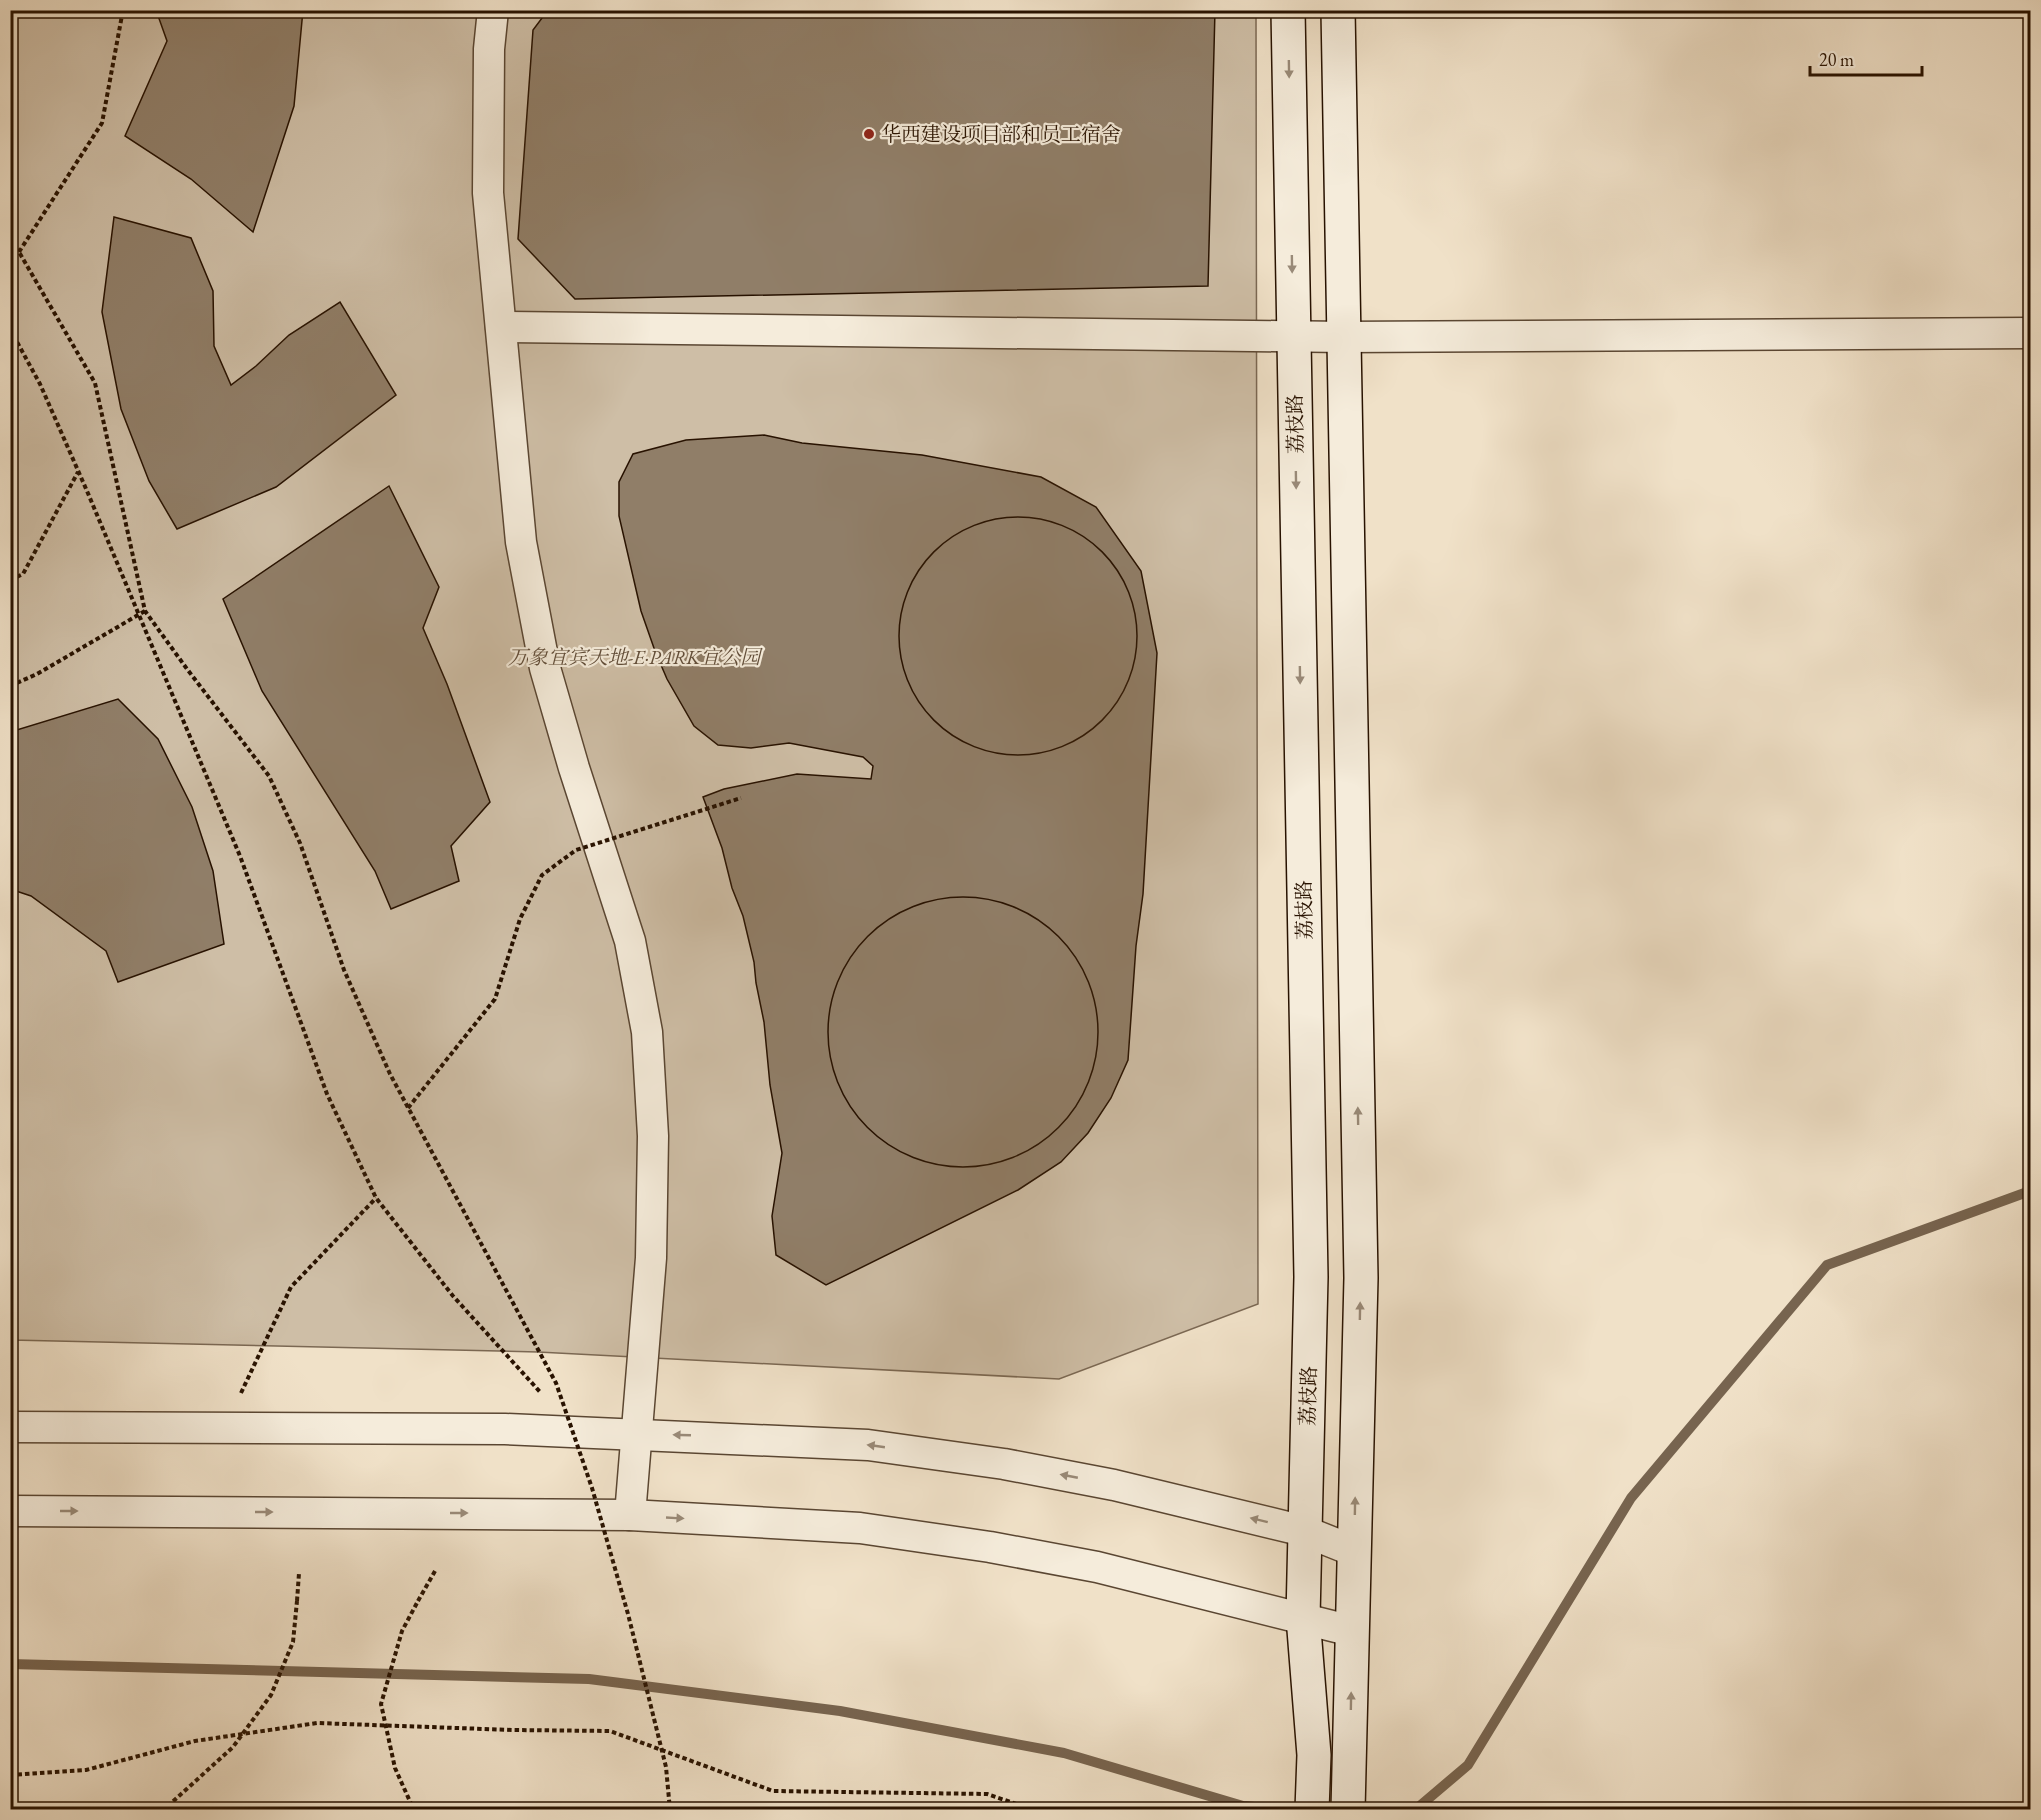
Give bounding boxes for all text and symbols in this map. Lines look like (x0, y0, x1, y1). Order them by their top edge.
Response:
scale bar (1810, 39, 1922, 77)
text: 20 m (1819, 48, 1854, 71)
one-way arrow (1284, 59, 1293, 78)
place label: 华西建设项目部和员工宿舍 (881, 121, 1121, 147)
marker: 华西建设项目部和员工宿舍 (862, 127, 876, 141)
one-way arrow (1287, 254, 1297, 273)
street label: 荔枝路 (1281, 394, 1309, 454)
one-way arrow (1292, 470, 1301, 489)
park label: 万象宜宾天地-E·PARK宜公园 (508, 644, 763, 670)
one-way arrow (1295, 665, 1305, 684)
street label: 荔枝路 (1290, 880, 1318, 940)
one-way arrow (1353, 1107, 1363, 1126)
one-way arrow (1356, 1301, 1365, 1320)
street label: 荔枝路 (1294, 1366, 1322, 1426)
one-way arrow (672, 1431, 691, 1440)
one-way arrow (867, 1441, 886, 1450)
one-way arrow (1059, 1471, 1078, 1480)
one-way arrow (1351, 1496, 1360, 1515)
one-way arrow (59, 1506, 78, 1516)
one-way arrow (254, 1507, 273, 1517)
one-way arrow (449, 1509, 468, 1518)
one-way arrow (665, 1513, 684, 1522)
one-way arrow (1250, 1514, 1268, 1524)
one-way arrow (1346, 1691, 1355, 1710)

